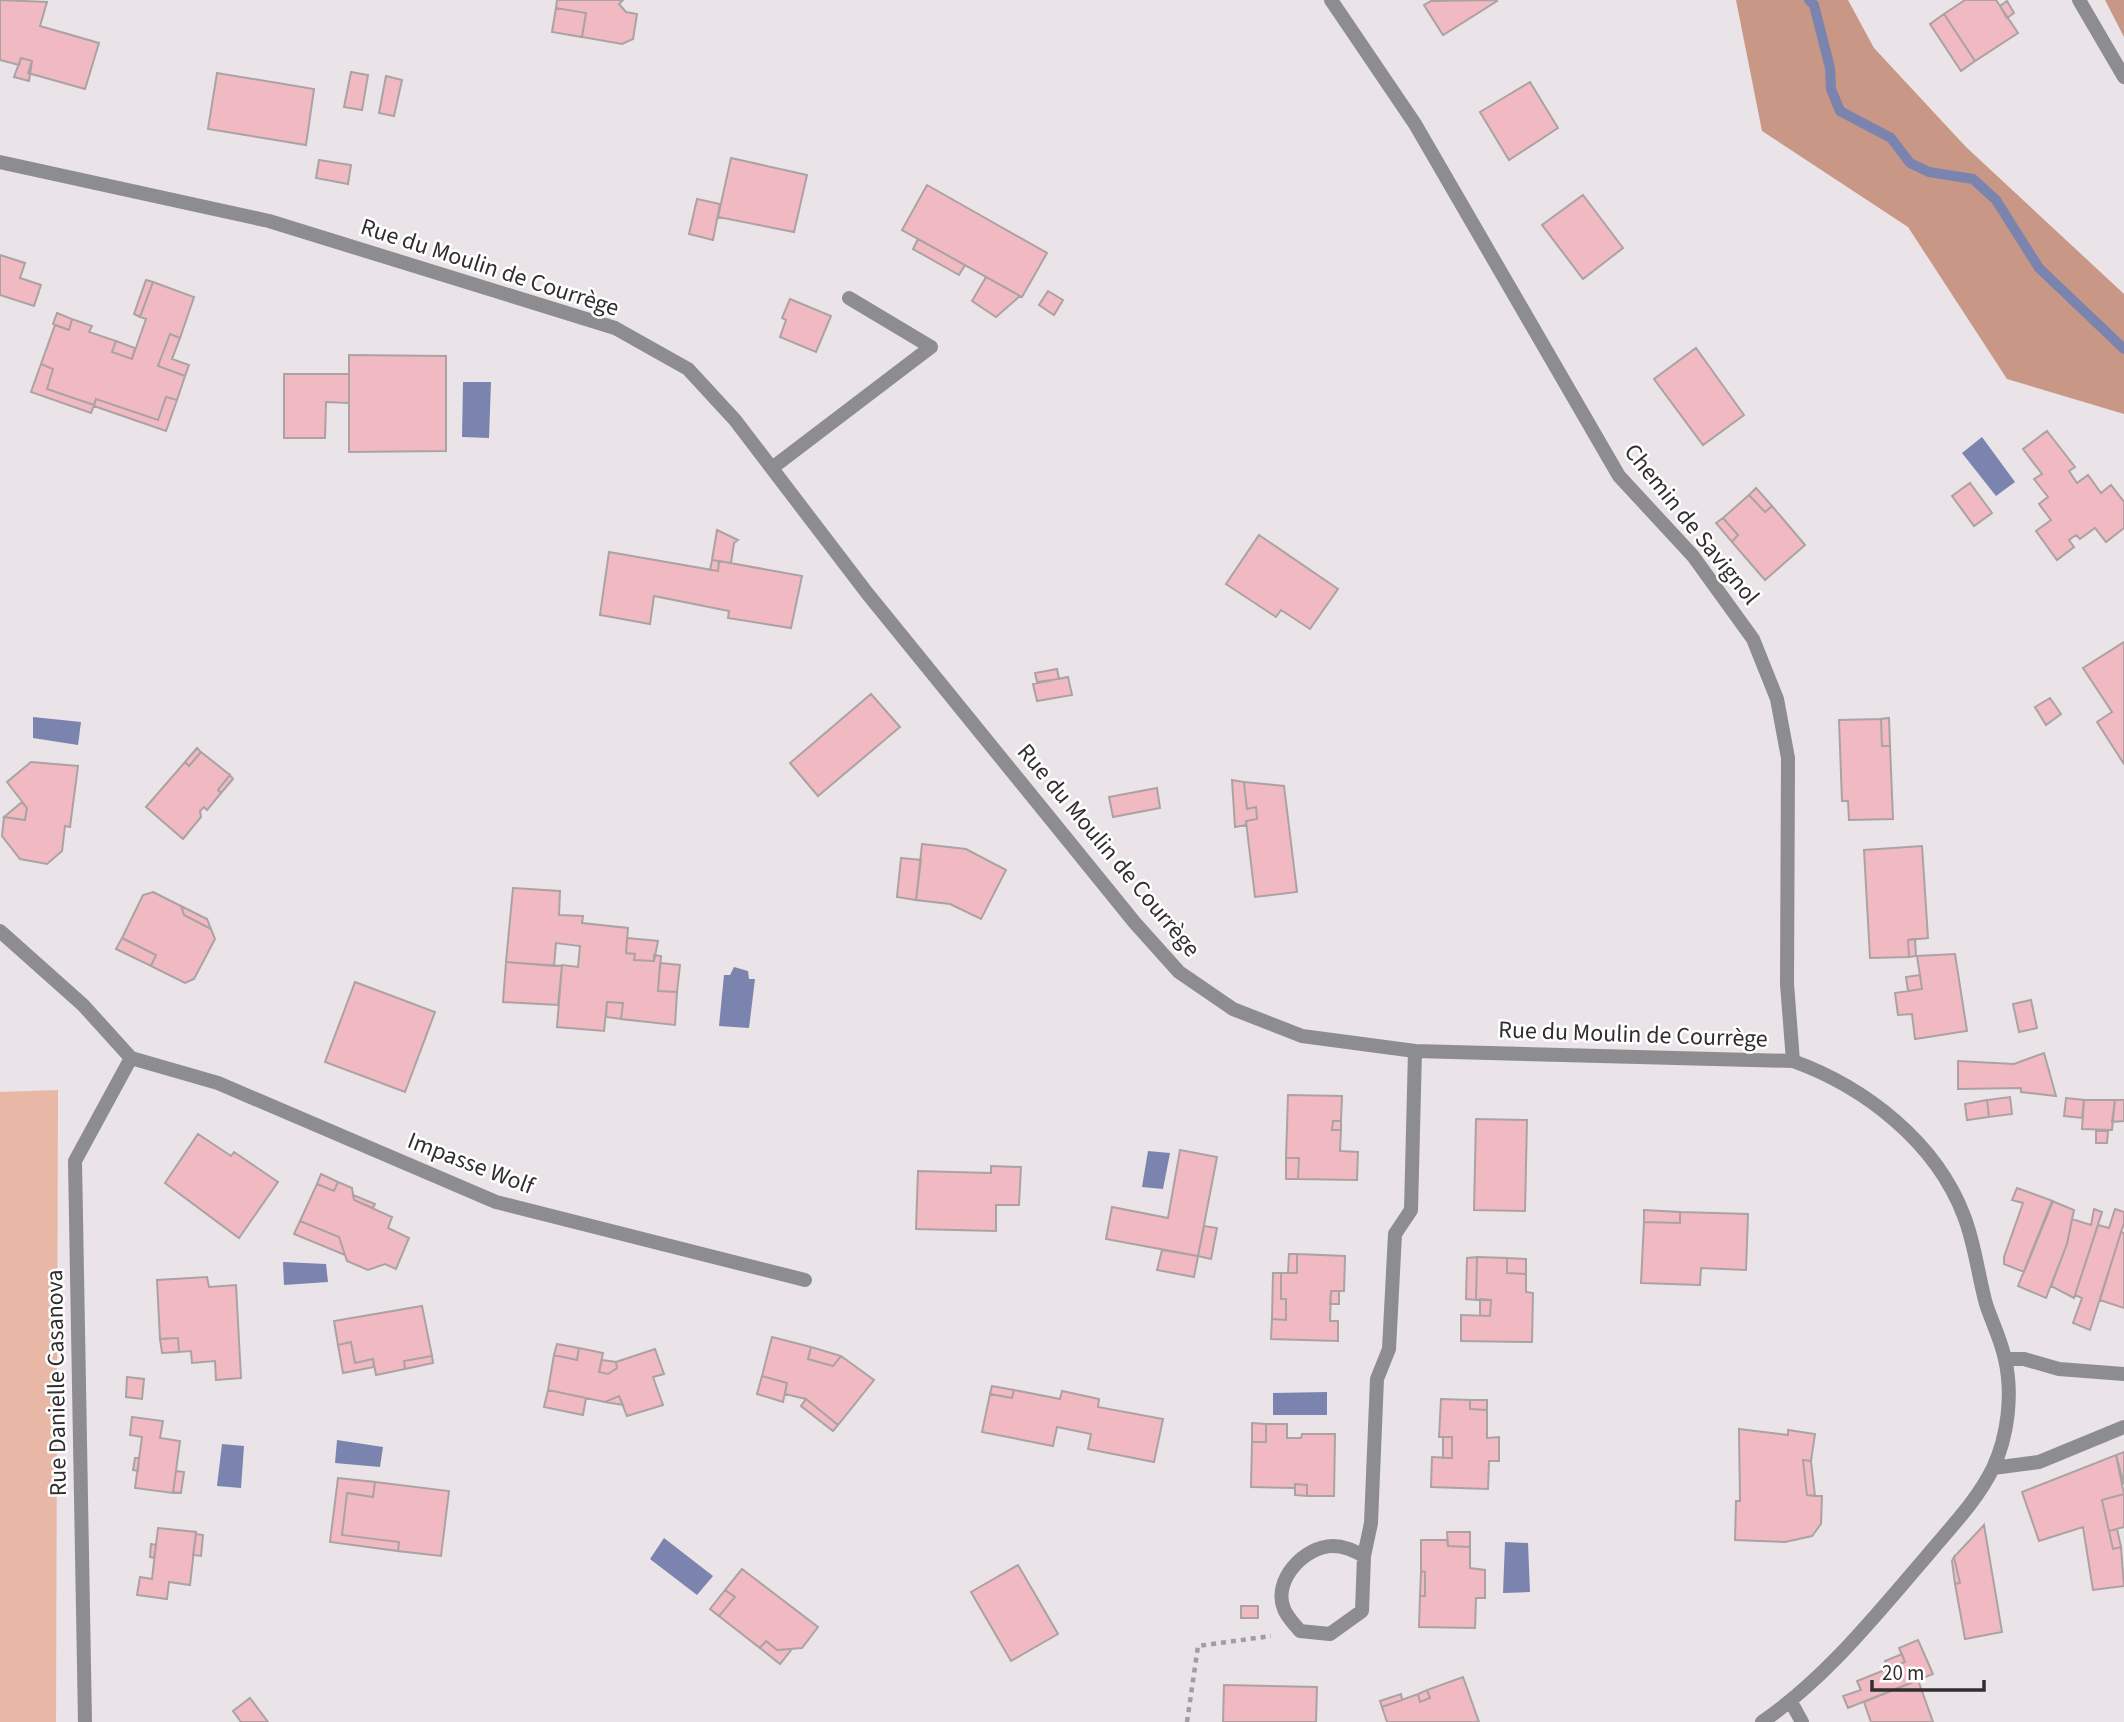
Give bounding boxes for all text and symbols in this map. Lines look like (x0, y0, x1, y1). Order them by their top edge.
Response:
street label: Rue du Moulin de Courrège (356, 209, 623, 326)
street label: Chemin de Savignol (1615, 436, 1768, 613)
street label: Rue du Moulin de Courrège (1009, 736, 1209, 965)
street label: Rue du Moulin de Courrège (1498, 1012, 1768, 1057)
street label: Impasse Wolf (402, 1123, 540, 1204)
street label: Rue Danielle Casanova (37, 1269, 76, 1497)
scale bar (1872, 1648, 1984, 1692)
text: 20 m (1882, 1658, 1924, 1688)

